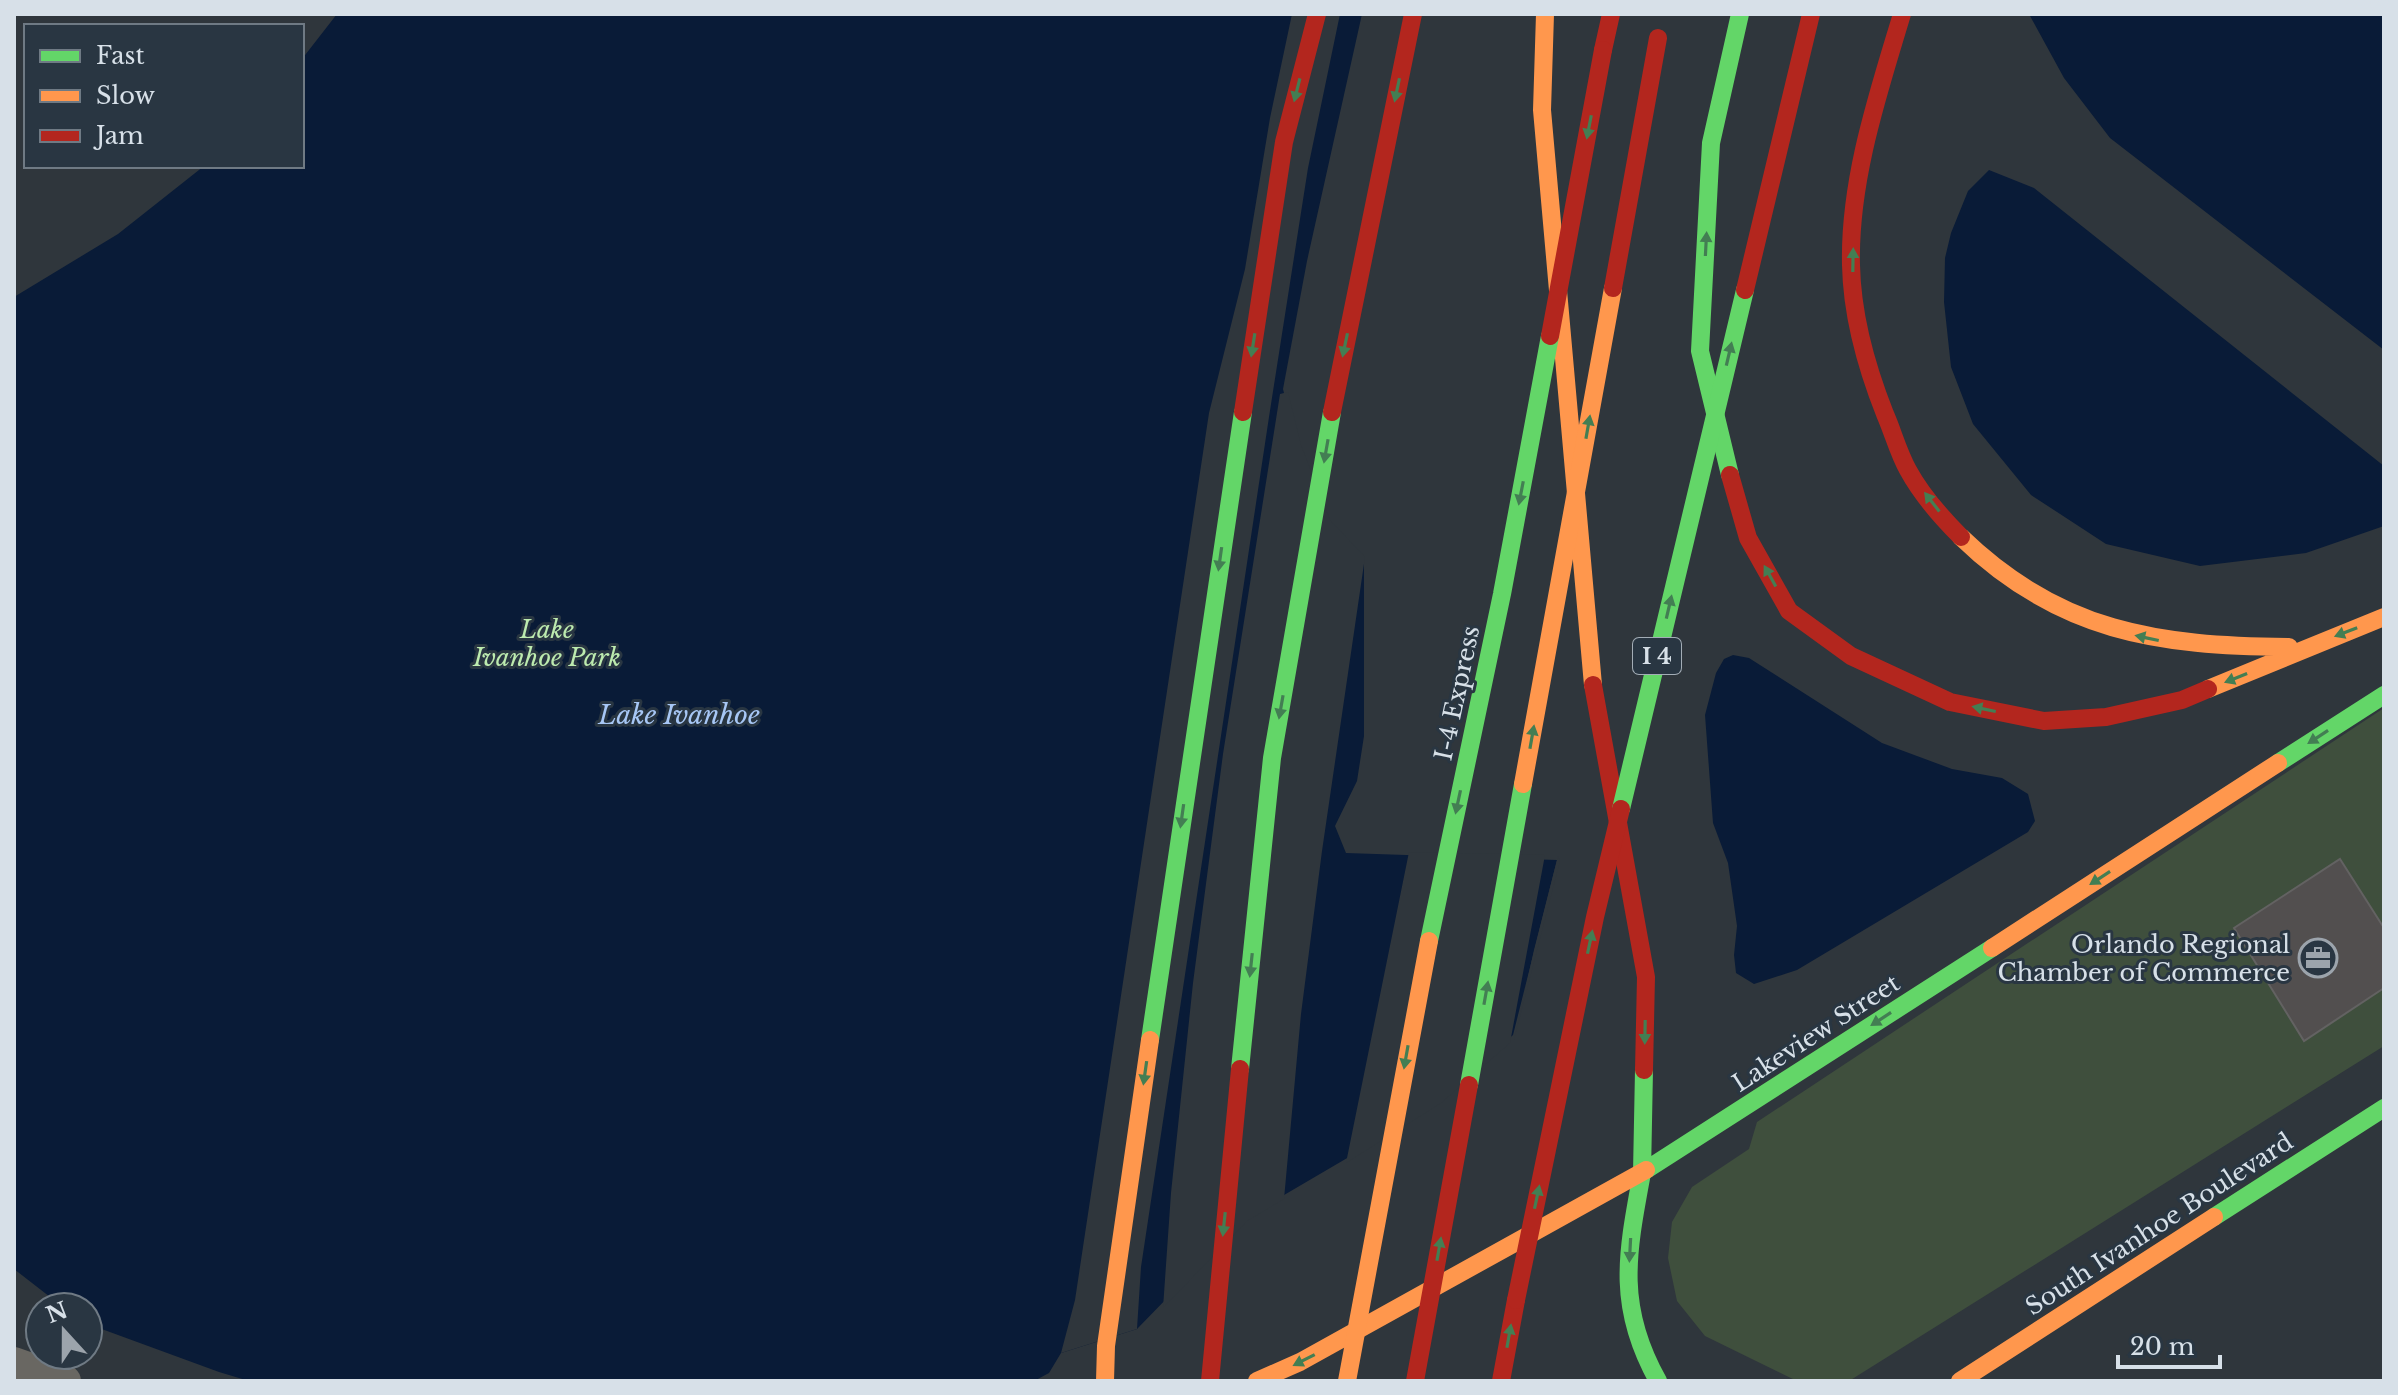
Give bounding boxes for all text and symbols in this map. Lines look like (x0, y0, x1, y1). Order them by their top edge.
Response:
legend (24, 24, 304, 168)
text: Fast (96, 41, 144, 70)
one-way arrow (1291, 77, 1303, 102)
one-way arrow (1390, 78, 1403, 103)
text: Slow (96, 81, 155, 110)
one-way arrow (1582, 115, 1595, 140)
text: Jam (93, 121, 144, 150)
one-way arrow (1699, 231, 1712, 256)
one-way arrow (1847, 247, 1859, 272)
one-way arrow (1246, 333, 1258, 358)
one-way arrow (1338, 333, 1351, 358)
one-way arrow (1723, 342, 1736, 367)
one-way arrow (1583, 414, 1595, 439)
one-way arrow (1319, 439, 1331, 464)
one-way arrow (1515, 480, 1527, 505)
one-way arrow (1925, 492, 1941, 513)
one-way arrow (1213, 547, 1226, 572)
one-way arrow (1763, 565, 1776, 588)
one-way arrow (1663, 595, 1676, 620)
park label: Lake Ivanhoe Park (472, 615, 621, 672)
street label: I-4 Express (1429, 623, 1485, 763)
one-way arrow (2334, 626, 2358, 639)
one-way arrow (2134, 631, 2159, 643)
road number: I 4 (1633, 638, 1681, 674)
one-way arrow (2224, 672, 2248, 685)
one-way arrow (1274, 695, 1287, 720)
water label: Lake Ivanhoe (597, 699, 760, 731)
one-way arrow (1971, 702, 1996, 715)
one-way arrow (1526, 725, 1538, 750)
one-way arrow (2307, 729, 2329, 744)
one-way arrow (1451, 790, 1464, 815)
one-way arrow (1175, 804, 1188, 829)
one-way arrow (2089, 871, 2111, 885)
one-way arrow (1584, 929, 1597, 954)
place label: Orlando Regional Chamber of Commerce (1998, 930, 2290, 987)
office icon: Orlando Regional Chamber of Commerce (2297, 937, 2339, 979)
one-way arrow (1244, 953, 1257, 978)
street label: Lakeview Street (1727, 968, 1905, 1098)
one-way arrow (1480, 981, 1492, 1006)
one-way arrow (1871, 1012, 1892, 1027)
one-way arrow (1639, 1020, 1651, 1045)
one-way arrow (1400, 1045, 1412, 1070)
one-way arrow (1138, 1061, 1151, 1086)
street label: South Ivanhoe Boulevard (2020, 1127, 2298, 1321)
one-way arrow (1531, 1184, 1544, 1209)
one-way arrow (1217, 1212, 1230, 1237)
one-way arrow (1434, 1236, 1446, 1261)
one-way arrow (1623, 1238, 1636, 1263)
north arrow (24, 1291, 104, 1371)
text: N (43, 1296, 72, 1329)
scale bar (2118, 1319, 2220, 1369)
one-way arrow (1504, 1324, 1516, 1349)
text: 20 m (2130, 1332, 2195, 1361)
one-way arrow (1293, 1353, 1316, 1366)

